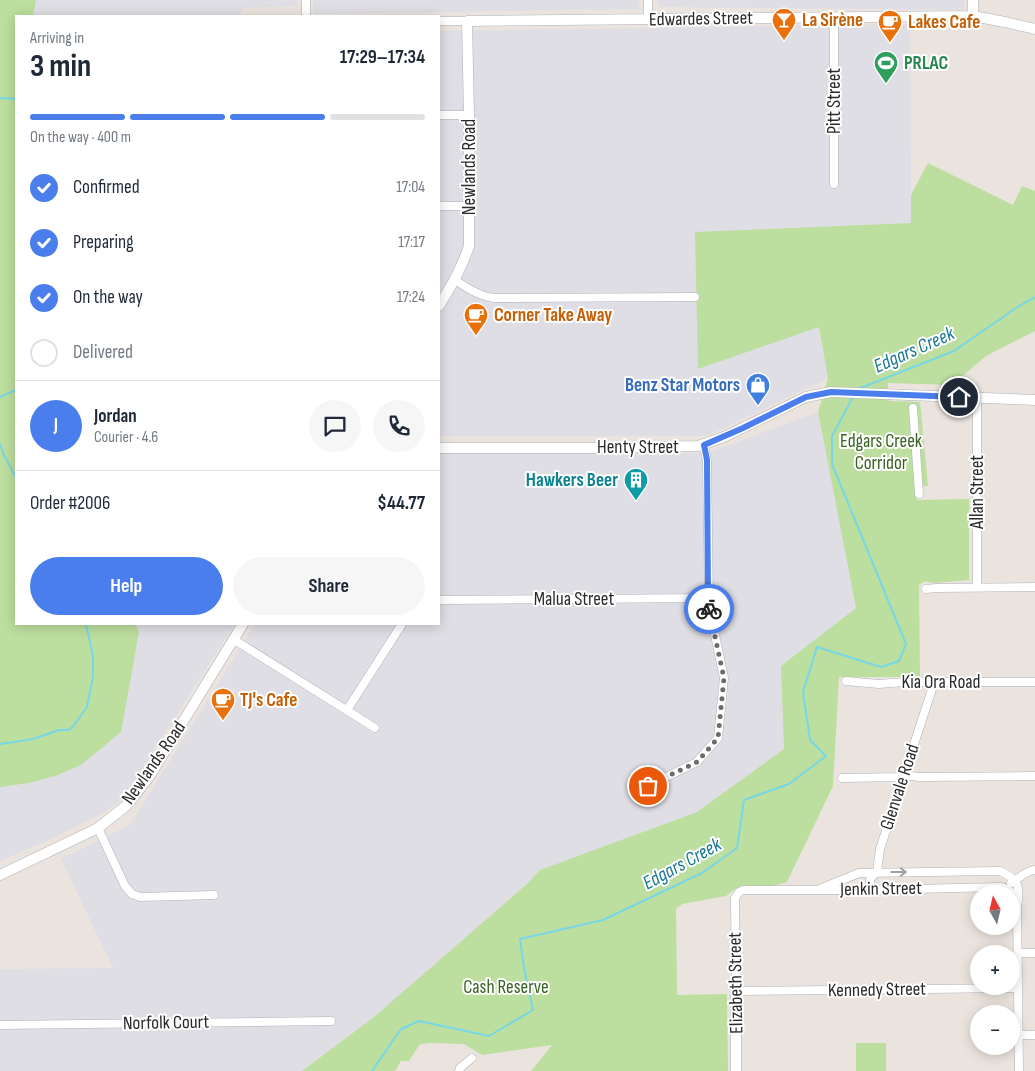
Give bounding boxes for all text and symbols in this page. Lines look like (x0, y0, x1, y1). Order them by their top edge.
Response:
street label: Edwardes Street (649, 7, 753, 31)
bar icon: La Sirène (771, 7, 797, 41)
place label: La Sirène (802, 9, 863, 32)
cafe icon: Lakes Cafe (877, 9, 903, 43)
place label: Lakes Cafe (908, 11, 980, 34)
text: Arriving in (30, 29, 84, 48)
text: 17:29–17:34 (340, 46, 425, 69)
text: 3 min (30, 47, 91, 86)
sports icon: PRLAC (873, 50, 899, 84)
place label: PRLAC (904, 52, 948, 75)
street label: Pitt Street (823, 68, 846, 134)
street label: Newlands Road (458, 119, 481, 215)
text: On the way · 400 m (30, 128, 131, 147)
icon: check (30, 174, 58, 202)
text: Confirmed (73, 176, 140, 199)
text: 17:04 (396, 178, 425, 197)
icon: check (30, 229, 58, 257)
text: Preparing (73, 231, 134, 254)
text: 17:17 (398, 233, 425, 252)
icon: check (30, 284, 58, 312)
text: On the way (73, 286, 143, 309)
text: 17:24 (397, 288, 425, 307)
cafe icon: Corner Take Away (463, 302, 489, 336)
place label: Corner Take Away (494, 304, 612, 327)
water label: Edgars Creek (870, 321, 959, 378)
text: Delivered (73, 341, 133, 364)
shop icon: Benz Star Motors (745, 372, 771, 406)
place label: Benz Star Motors (625, 374, 740, 397)
pin (938, 376, 980, 418)
icon: home (945, 383, 973, 411)
button: chat (309, 400, 361, 452)
button: phone (373, 400, 425, 452)
text: Jordan (94, 405, 137, 428)
text: J (54, 414, 58, 437)
text: Courier · 4.6 (94, 428, 158, 447)
park label: Edgars Creek Corridor (840, 430, 923, 475)
street label: Henty Street (597, 436, 679, 459)
street label: Allan Street (966, 455, 989, 530)
building icon: Hawkers Beer (623, 467, 649, 501)
place label: Hawkers Beer (526, 469, 618, 492)
text: Order #2006 (30, 492, 110, 515)
text: $44.77 (377, 492, 425, 515)
button: Help (30, 557, 223, 615)
button: Share (233, 557, 425, 615)
courier (684, 584, 734, 634)
street label: Malua Street (534, 588, 614, 611)
icon: bike (695, 595, 723, 623)
street label: Kia Ora Road (901, 671, 981, 694)
cafe icon: TJ's Cafe (210, 687, 236, 721)
place label: TJ's Cafe (240, 689, 297, 712)
street label: Newlands Road (117, 717, 191, 809)
street label: Glenvale Road (875, 741, 925, 833)
pin (627, 765, 669, 807)
icon: bag (634, 772, 662, 800)
water label: Edgars Creek (639, 832, 726, 895)
one-way arrow (890, 867, 906, 877)
street label: Jenkin Street (839, 877, 922, 901)
north arrow (970, 885, 1020, 935)
map controls (970, 885, 1020, 1055)
street label: Elizabeth Street (724, 932, 748, 1034)
button: + (970, 945, 1020, 995)
park label: Cash Reserve (463, 976, 549, 999)
street label: Kennedy Street (828, 978, 926, 1002)
button: − (970, 1005, 1020, 1055)
street label: Norfolk Court (123, 1011, 210, 1035)

